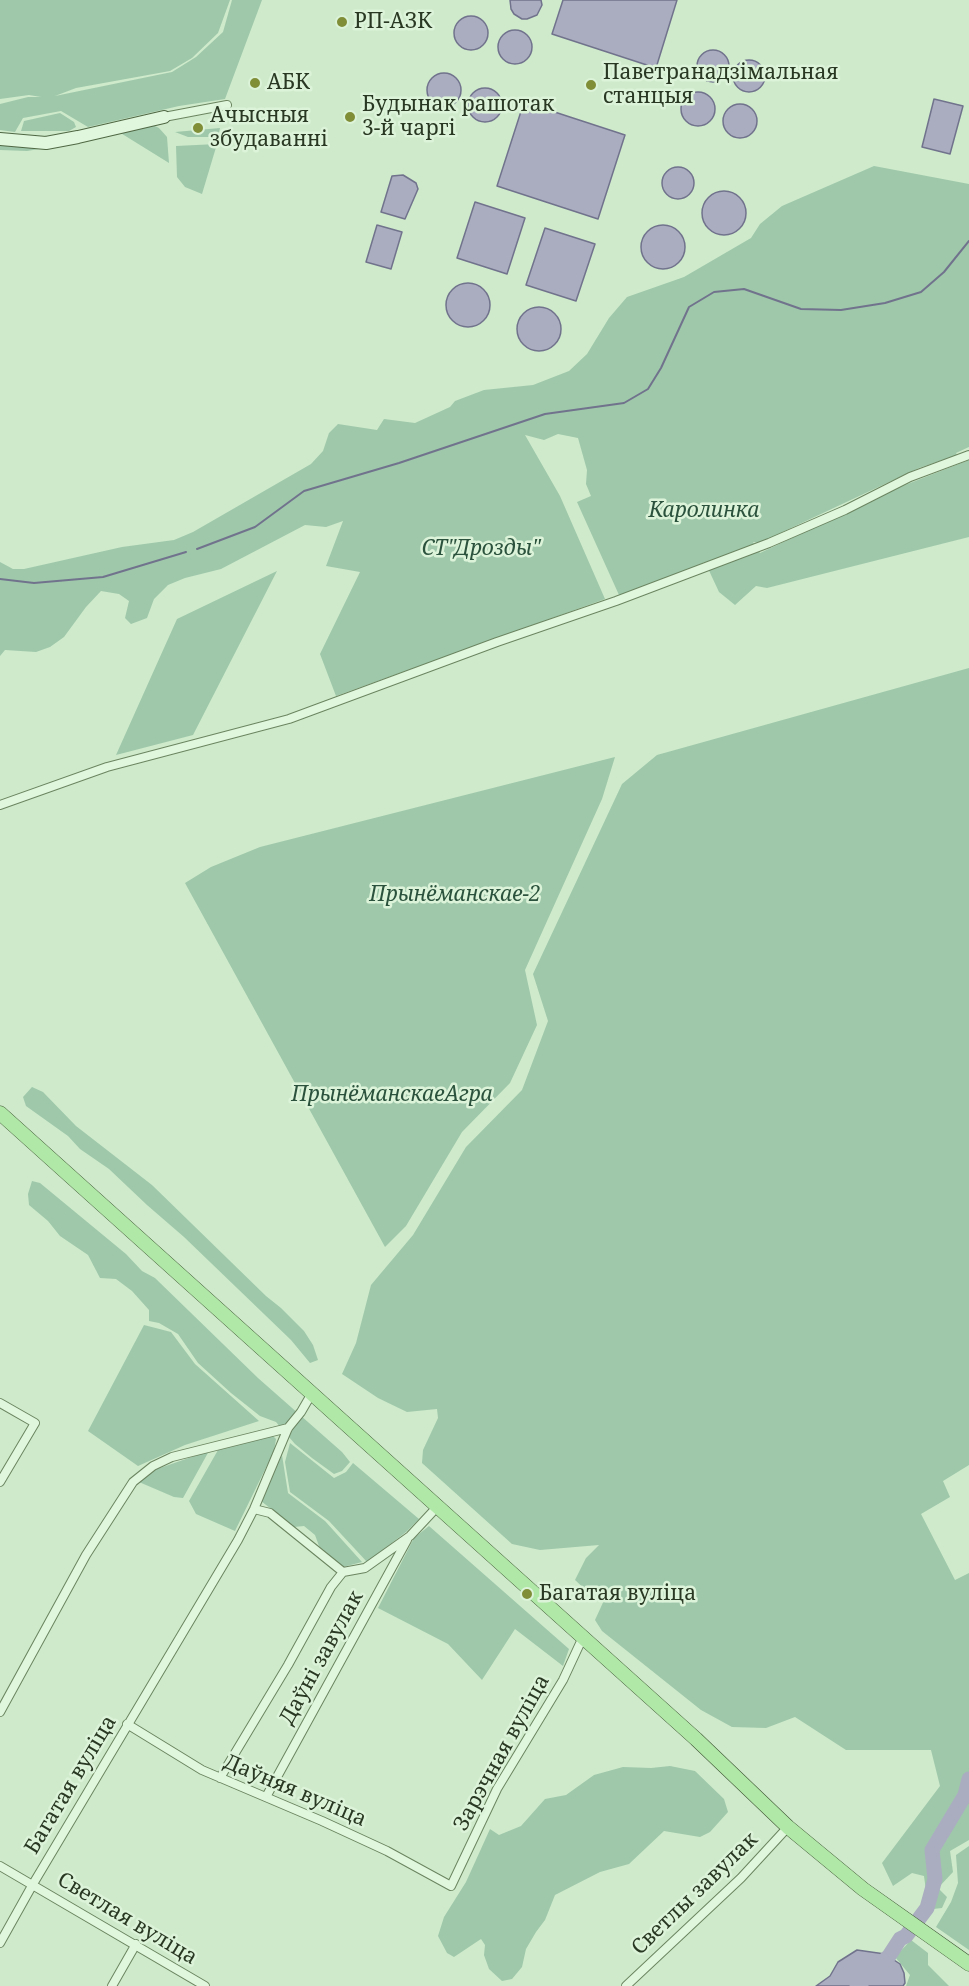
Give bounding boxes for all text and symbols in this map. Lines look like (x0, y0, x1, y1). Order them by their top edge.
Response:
place label: РП-АЗК (354, 9, 432, 35)
marker: РП-АЗК (335, 15, 349, 29)
place label: Паветранадзімальная станцыя (603, 60, 838, 110)
place label: АБК (267, 70, 310, 96)
marker: АБК (248, 76, 262, 90)
marker: Паветранадзімальная станцыя (584, 78, 598, 92)
place label: Будынак рашотак 3-й чаргі (362, 92, 554, 142)
place label: Ачысныя збудаванні (210, 103, 328, 153)
marker: Будынак рашотак 3-й чаргі (343, 110, 357, 124)
marker: Ачысныя збудаванні (191, 121, 205, 135)
park label: Каролинка (648, 498, 760, 524)
park label: СТ"Дрозды" (421, 536, 541, 562)
park label: Прынёманскае-2 (369, 882, 541, 908)
park label: ПрынёманскаеАгра (291, 1082, 493, 1108)
place label: Багатая вуліца (539, 1581, 696, 1607)
street label: Даўні завулак (275, 1587, 369, 1729)
marker: Багатая вуліца (520, 1587, 534, 1601)
street label: Зарэчная вуліца (449, 1671, 555, 1835)
street label: Багатая вуліца (20, 1711, 122, 1859)
street label: Даўняя вуліца (220, 1750, 370, 1832)
street label: Светлы завулак (627, 1828, 763, 1960)
street label: Светлая вуліца (53, 1867, 201, 1971)

